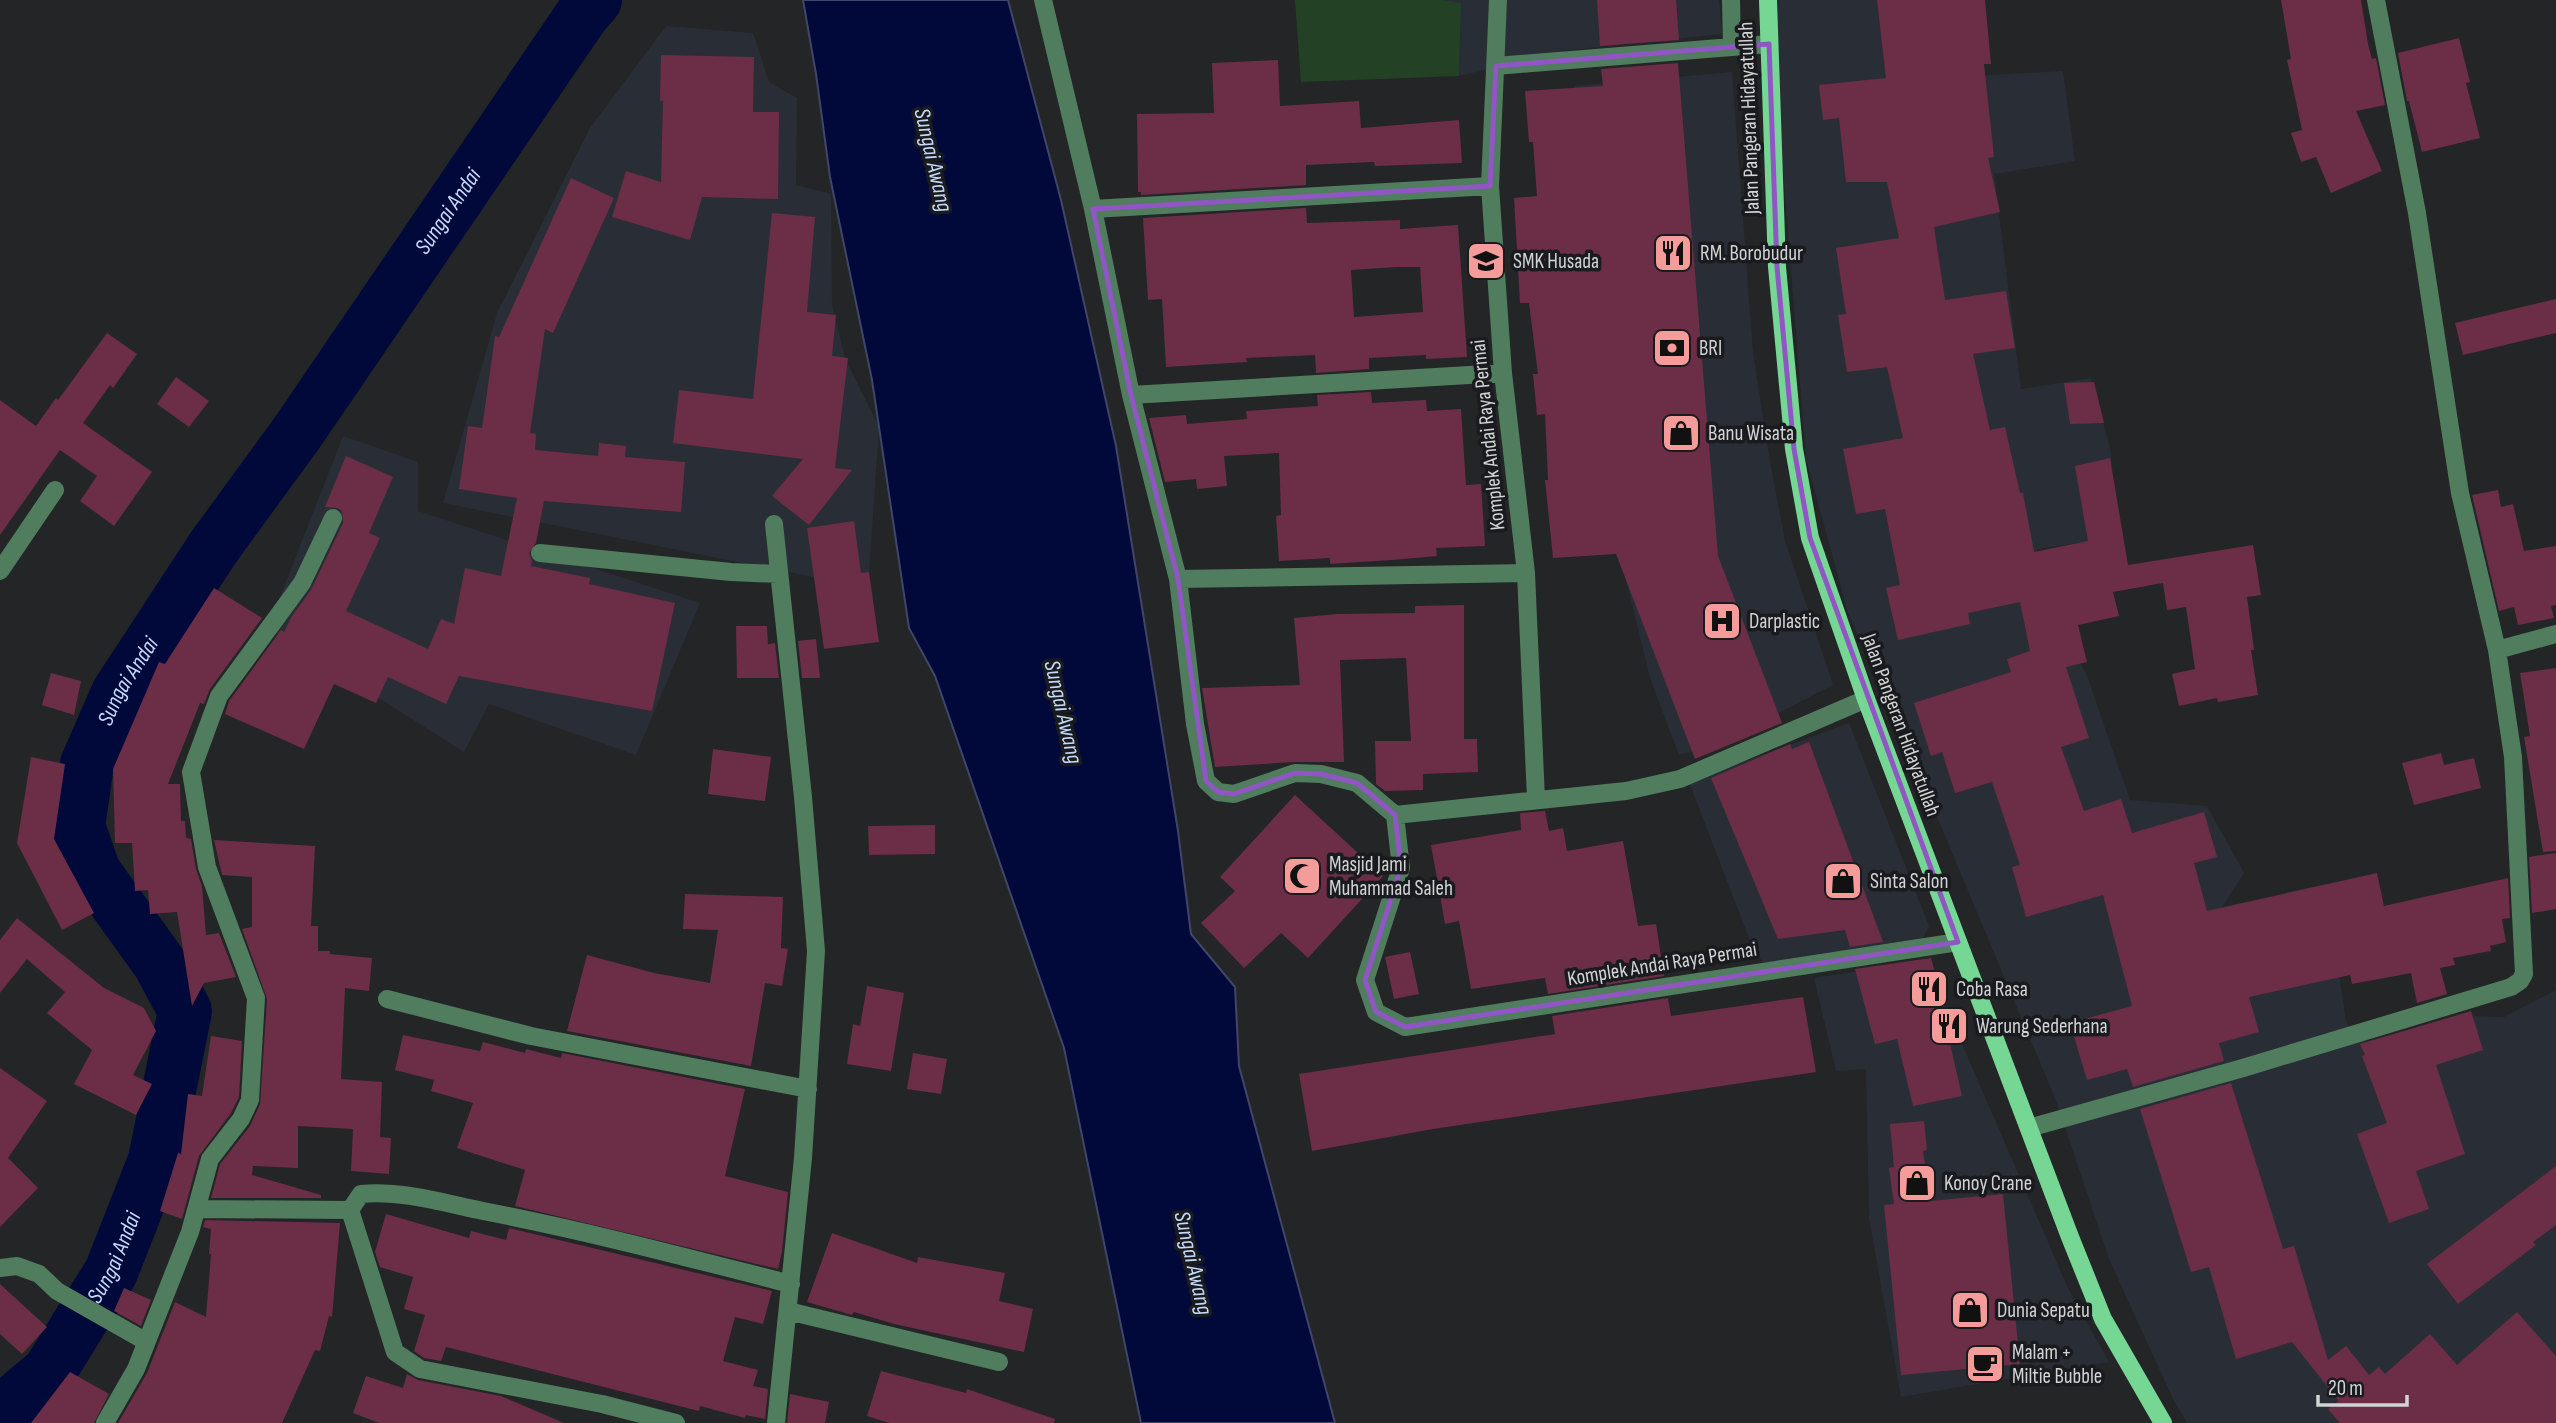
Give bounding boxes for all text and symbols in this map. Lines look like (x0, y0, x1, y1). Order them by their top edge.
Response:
street label: Jalan Pangeran Hidayatullah (1733, 21, 1765, 216)
water label: Sungai Awang (907, 105, 959, 215)
water label: Sungai Andai (409, 163, 488, 260)
restaurant icon: RM. Borobudur (1652, 232, 1694, 274)
school or university icon: SMK Husada (1465, 240, 1507, 282)
place label: RM. Borobudur (1700, 241, 1803, 266)
place label: SMK Husada (1513, 249, 1599, 274)
bank icon: BRI (1651, 327, 1693, 369)
place label: BRI (1699, 336, 1722, 361)
street label: Komplek Andai Raya Permai (1466, 338, 1510, 532)
shop icon: Banu Wisata (1660, 412, 1702, 454)
place label: Banu Wisata (1708, 421, 1794, 446)
hospital icon: Darplastic (1701, 600, 1743, 642)
place label: Darplastic (1749, 609, 1820, 634)
street label: Jalan Pangeran Hidayatullah (1856, 629, 1946, 820)
water label: Sungai Andai (92, 631, 165, 730)
water label: Sungai Awang (1037, 657, 1089, 767)
place label: Masjid Jami Muhammad Saleh (1329, 852, 1453, 901)
mosque icon: Masjid Jami Muhammad Saleh (1281, 855, 1323, 897)
shop icon: Sinta Salon (1822, 860, 1864, 902)
place label: Sinta Salon (1870, 869, 1948, 894)
street label: Komplek Andai Raya Permai (1565, 937, 1759, 991)
restaurant icon: Coba Rasa (1908, 968, 1950, 1010)
place label: Coba Rasa (1956, 977, 2028, 1002)
restaurant icon: Warung Sederhana (1928, 1005, 1970, 1047)
place label: Warung Sederhana (1976, 1014, 2108, 1039)
shop icon: Konoy Crane (1896, 1162, 1938, 1204)
place label: Konoy Crane (1944, 1171, 2032, 1196)
water label: Sungai Andai (81, 1207, 148, 1309)
water label: Sungai Awang (1167, 1208, 1219, 1318)
shop icon: Dunia Sepatu (1949, 1289, 1991, 1331)
place label: Dunia Sepatu (1997, 1298, 2090, 1323)
place label: Malam + Miltie Bubble (2012, 1340, 2102, 1389)
cafe icon: Malam + Miltie Bubble (1964, 1343, 2006, 1385)
scale bar (2318, 1364, 2407, 1408)
text: 20 m (2328, 1376, 2363, 1401)

